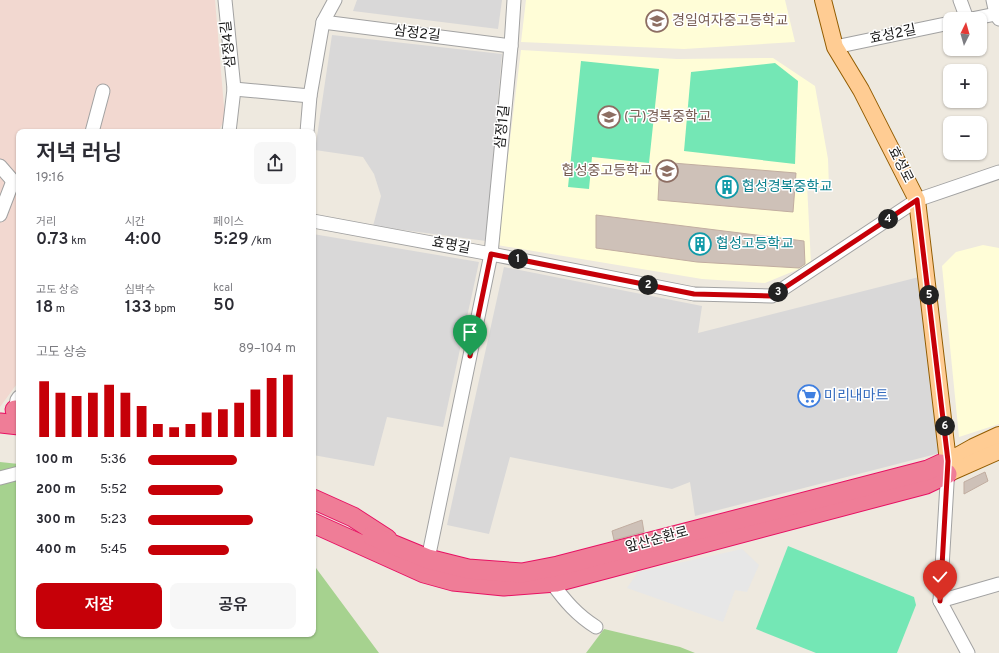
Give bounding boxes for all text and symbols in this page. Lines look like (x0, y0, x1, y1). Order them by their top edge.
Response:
school or university icon: 경일여자중고등학교 (644, 8, 670, 34)
place label: 경일여자중고등학교 (672, 12, 788, 30)
north arrow (943, 12, 987, 56)
map controls (943, 12, 987, 160)
street label: 삼정4길 (218, 20, 240, 68)
street label: 효성2길 (868, 22, 918, 48)
street label: 삼정2길 (393, 23, 441, 45)
button: + (943, 64, 987, 108)
street label: 삼정1길 (492, 104, 514, 150)
school or university icon: (구)경복중학교 (596, 104, 622, 130)
place label: (구)경복중학교 (624, 108, 711, 126)
button: − (943, 116, 987, 160)
text: 저녁 러닝 (36, 141, 122, 168)
button: share (254, 142, 296, 184)
street label: 효성로 (884, 144, 916, 186)
school or university icon: 협성중고등학교 (654, 158, 680, 184)
place label: 협성중고등학교 (562, 162, 652, 180)
text: 19:16 (36, 170, 64, 186)
building icon: 협성경복중학교 (714, 174, 740, 200)
place label: 협성경복중학교 (742, 178, 832, 196)
pin: 4 (878, 209, 898, 229)
text: 4 (884, 212, 892, 226)
text: 거리 (36, 215, 56, 229)
text: 시간 (125, 215, 145, 229)
text: 페이스 (213, 215, 244, 229)
text: 0.73 (36, 229, 69, 251)
text: 4:00 (125, 229, 162, 251)
text: 5:29 (213, 229, 249, 251)
building icon: 협성고등학교 (687, 231, 713, 257)
text: km (69, 234, 86, 248)
text: /km (249, 234, 272, 248)
street label: 효명길 (430, 234, 472, 258)
place label: 협성고등학교 (716, 235, 793, 253)
pin: 1 (508, 249, 528, 269)
text: 1 (516, 252, 520, 266)
pin: 2 (638, 275, 658, 295)
text: 2 (645, 278, 651, 292)
text: kcal (213, 281, 233, 295)
pin: 3 (768, 282, 788, 302)
text: 고도 상승 (36, 283, 79, 297)
text: 심박수 (125, 283, 155, 297)
text: 3 (775, 285, 781, 299)
pin: 5 (919, 285, 939, 305)
text: 5 (926, 288, 932, 302)
text: 50 (213, 295, 235, 317)
text: 18 (36, 297, 53, 319)
text: 133 (125, 297, 152, 319)
text: m (53, 302, 65, 316)
text: bpm (152, 302, 176, 316)
pin (453, 315, 487, 356)
icon: arrive (459, 321, 481, 343)
text: 89–104 m (239, 341, 296, 357)
text: 고도 상승 (36, 345, 87, 361)
supermarket icon: 미리내마트 (796, 383, 822, 409)
place label: 미리내마트 (824, 388, 889, 405)
pin: 6 (935, 416, 955, 436)
text: 6 (942, 419, 948, 433)
text: 100 m (36, 452, 73, 468)
text: 5:36 (100, 452, 127, 468)
text: 200 m (36, 482, 76, 498)
text: 5:52 (100, 482, 127, 498)
text: 300 m (36, 512, 75, 528)
text: 5:23 (100, 512, 127, 528)
street label: 앞산순환로 (623, 522, 690, 557)
text: 400 m (36, 542, 76, 558)
text: 5:45 (100, 542, 127, 558)
pin (923, 560, 957, 601)
icon: check (929, 566, 951, 588)
button: 저장 (36, 583, 162, 629)
button: 공유 (170, 583, 296, 629)

